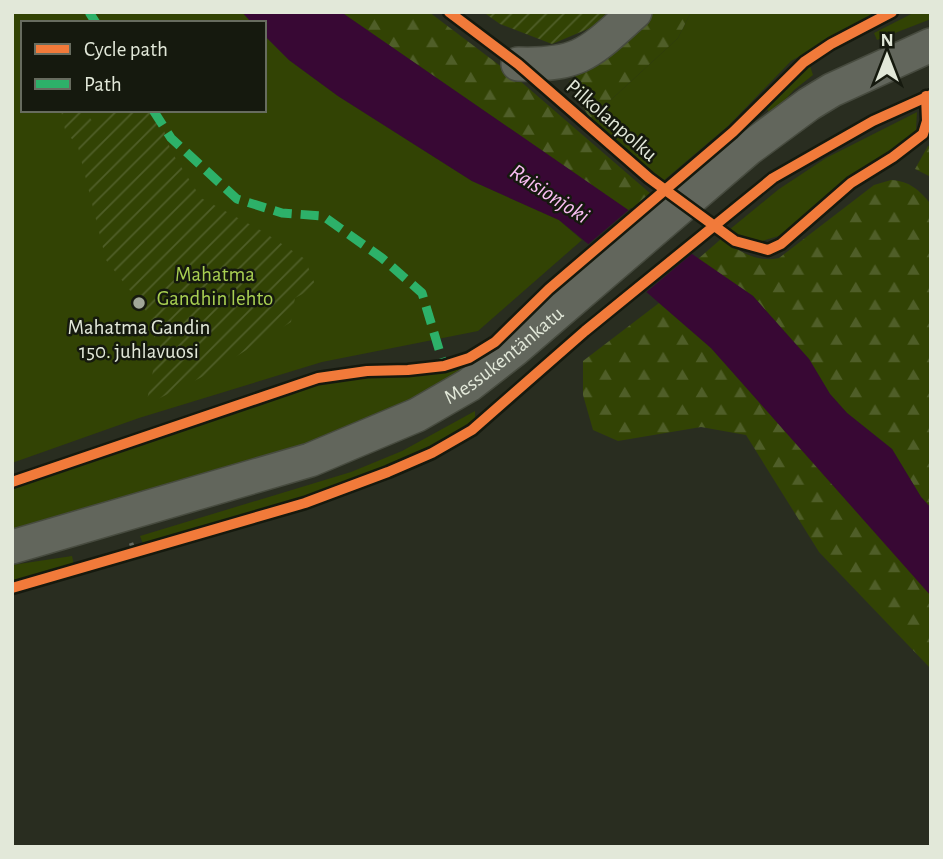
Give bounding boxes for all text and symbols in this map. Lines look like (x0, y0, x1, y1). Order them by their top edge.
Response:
legend (21, 21, 266, 112)
north arrow (852, 21, 922, 91)
text: N (880, 31, 894, 50)
text: Cycle path (84, 39, 168, 60)
text: Path (84, 74, 122, 95)
street label: Pilkolanpolku (562, 75, 661, 165)
water label: Raisionjoki (505, 160, 593, 228)
park label: Mahatma Gandhin lehto (157, 264, 273, 309)
marker: Mahatma Gandin 150. juhlavuosi (131, 295, 147, 311)
street label: Messukentänkatu (440, 302, 568, 408)
place label: Mahatma Gandin 150. juhlavuosi (68, 317, 210, 362)

